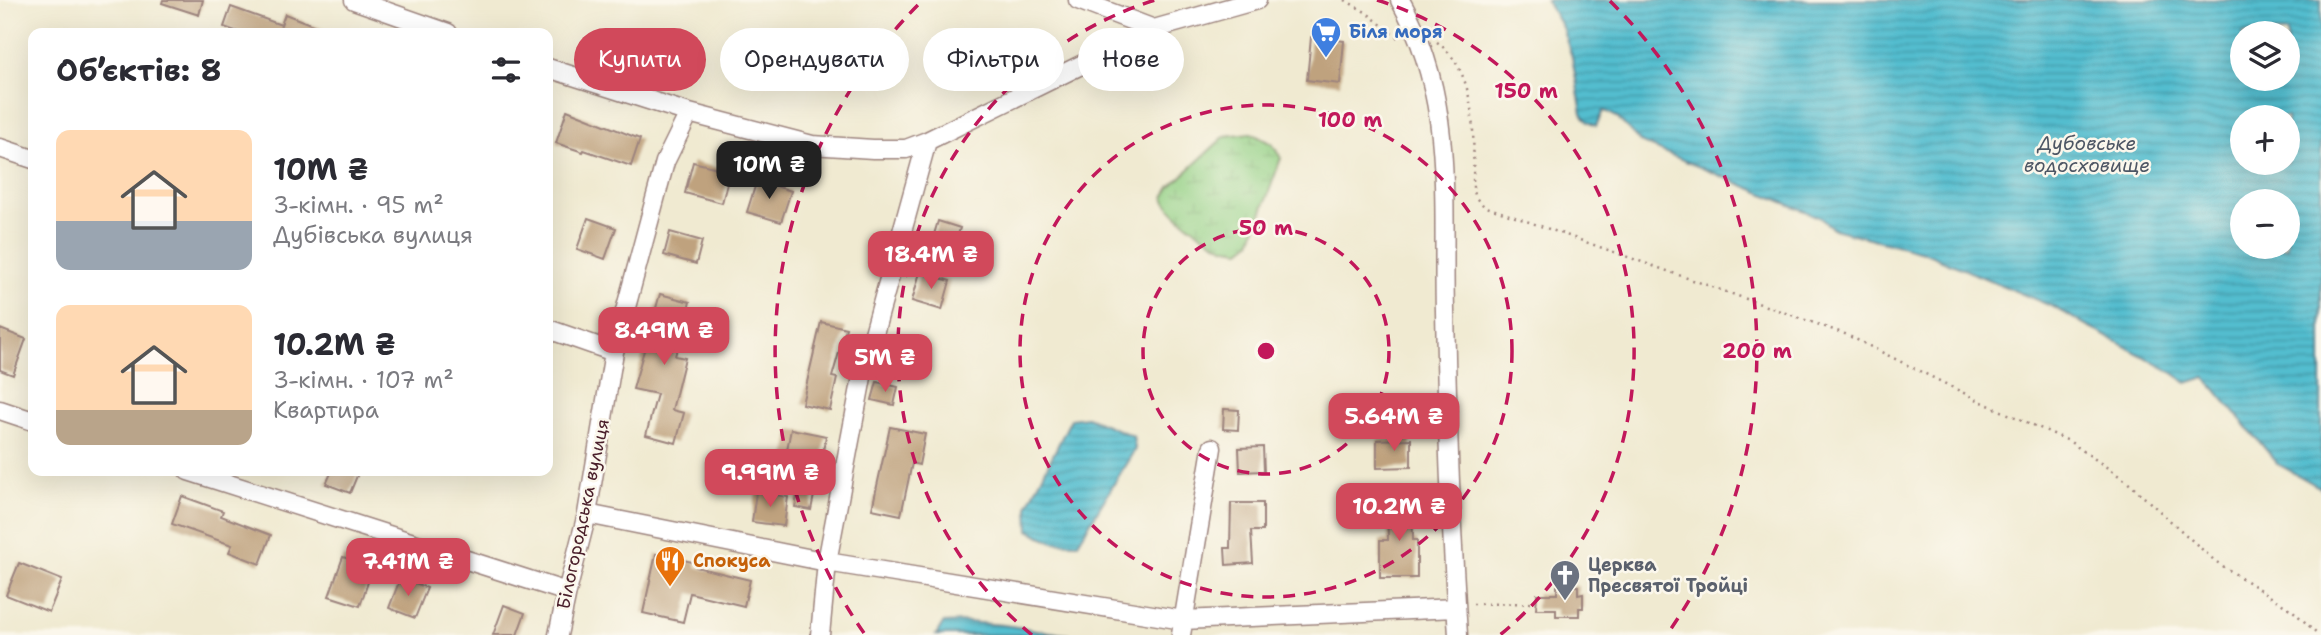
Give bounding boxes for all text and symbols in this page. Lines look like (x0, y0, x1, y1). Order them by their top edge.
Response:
supermarket icon: Біля моря (1309, 15, 1343, 59)
place label: Біля моря (1349, 20, 1443, 44)
map controls (2230, 21, 2300, 259)
button: layers (2230, 21, 2300, 91)
chip: Купити (574, 28, 706, 91)
chip: Орендувати (720, 28, 909, 91)
chip: Фільтри (923, 28, 1064, 91)
chip: Нове (1078, 28, 1184, 91)
text: Об’єктів: 8 (56, 50, 222, 91)
icon: filters (487, 51, 525, 89)
text: 150 m (1494, 77, 1558, 105)
button: + (2230, 105, 2300, 175)
text: 100 m (1318, 106, 1382, 134)
water label: Дубовське водосховище (2024, 131, 2150, 178)
pin: 10M ₴ (720, 142, 818, 201)
text: 10M ₴ (273, 149, 368, 190)
text: 10M ₴ (732, 149, 806, 179)
icon: home (112, 158, 196, 242)
button: − (2230, 189, 2300, 259)
text: 3-кімн. · 95 m² (273, 190, 444, 220)
text: 50 m (1239, 214, 1293, 242)
text: Дубівська вулиця (273, 220, 473, 250)
pin: 18.4M ₴ (866, 232, 996, 291)
text: 18.4M ₴ (884, 239, 978, 269)
pin: 8.49M ₴ (599, 308, 729, 367)
text: 8.49M ₴ (614, 315, 714, 345)
text: 10.2M ₴ (273, 324, 396, 365)
icon: home (112, 333, 196, 417)
pin: 5M ₴ (844, 334, 926, 394)
text: 200 m (1722, 337, 1792, 365)
centre of rings (1254, 339, 1278, 363)
text: 5M ₴ (854, 342, 916, 372)
text: 3-кімн. · 107 m² (273, 365, 454, 395)
pin: 5.64M ₴ (1329, 393, 1459, 453)
text: Квартира (273, 395, 379, 425)
text: 5.64M ₴ (1344, 401, 1444, 431)
street label: Білогородська вулиця (551, 417, 615, 611)
pin: 9.99M ₴ (705, 449, 835, 509)
text: 9.99M ₴ (721, 457, 819, 487)
pin: 10.2M ₴ (1334, 484, 1464, 543)
text: 10.2M ₴ (1352, 491, 1446, 521)
pin: 7.41M ₴ (343, 538, 473, 598)
restaurant icon: Спокуса (653, 544, 687, 588)
text: 7.41M ₴ (362, 546, 454, 576)
place label: Спокуса (693, 549, 771, 573)
place label: Церква Пресвятої Тройці (1588, 553, 1748, 598)
church icon: Церква Пресвятої Тройці (1548, 558, 1582, 602)

